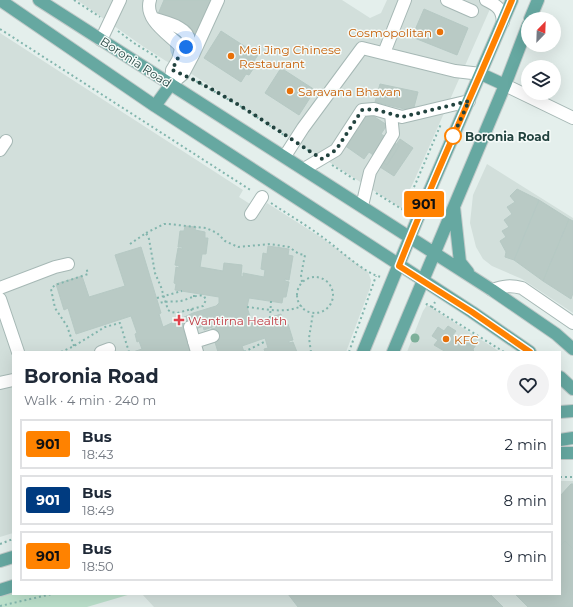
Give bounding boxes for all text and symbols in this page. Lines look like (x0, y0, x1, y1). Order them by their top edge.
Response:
north arrow (521, 12, 561, 52)
map controls (521, 12, 561, 100)
place label: Cosmopolitan (348, 25, 432, 40)
marker: Cosmopolitan (435, 27, 445, 37)
street label: Boronia Road (98, 33, 174, 91)
your location (176, 37, 196, 57)
place label: Mei Jing Chinese Restaurant (239, 42, 341, 71)
marker: Mei Jing Chinese Restaurant (226, 51, 236, 61)
button: layers (521, 60, 561, 100)
place label: Saravana Bhavan (298, 84, 401, 99)
marker: Saravana Bhavan (285, 86, 295, 96)
marker: Boronia Road (444, 127, 462, 145)
place label: Boronia Road (465, 129, 550, 144)
line badge: 901 (401, 191, 447, 217)
text: 901 (412, 195, 436, 213)
place label: Wantirna Health (188, 313, 287, 328)
marker: Wantirna Health (173, 314, 185, 326)
place label: KFC (454, 332, 479, 347)
marker: KFC (441, 334, 451, 344)
button: heart (507, 364, 549, 406)
text: Boronia Road (24, 365, 159, 388)
text: Walk · 4 min · 240 m (24, 392, 156, 408)
text: Bus (82, 427, 112, 446)
text: 901 (36, 435, 60, 453)
text: 2 min (504, 435, 547, 454)
text: 18:43 (82, 446, 113, 462)
text: Bus (82, 483, 112, 502)
text: 901 (36, 491, 60, 509)
text: 8 min (503, 491, 547, 510)
text: 18:49 (82, 502, 114, 518)
text: Bus (82, 539, 112, 558)
text: 901 (36, 547, 60, 565)
text: 9 min (504, 547, 547, 566)
text: 18:50 (82, 558, 114, 574)

